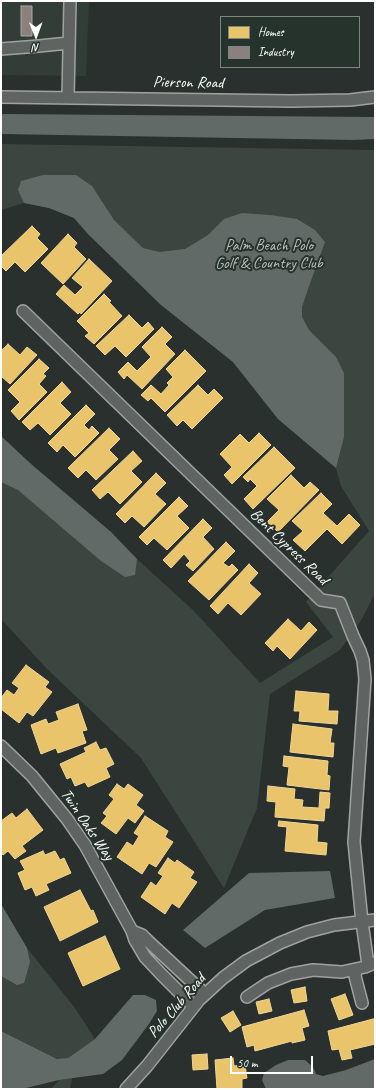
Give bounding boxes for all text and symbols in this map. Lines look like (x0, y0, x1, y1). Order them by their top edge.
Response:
north arrow (16, 16, 56, 56)
legend (220, 16, 360, 68)
text: Homes (258, 24, 284, 40)
text: N (33, 41, 40, 55)
text: Industry (258, 44, 294, 60)
street label: Pierson Road (153, 73, 223, 93)
park label: Palm Beach Polo Golf & Country Club (215, 236, 323, 274)
street label: Bent Cypress Road (246, 505, 332, 589)
street label: Twin Oaks Way (56, 786, 118, 864)
street label: Polo Club Road (144, 970, 210, 1042)
scale bar (232, 1048, 315, 1074)
text: 50 m (237, 1055, 257, 1071)

